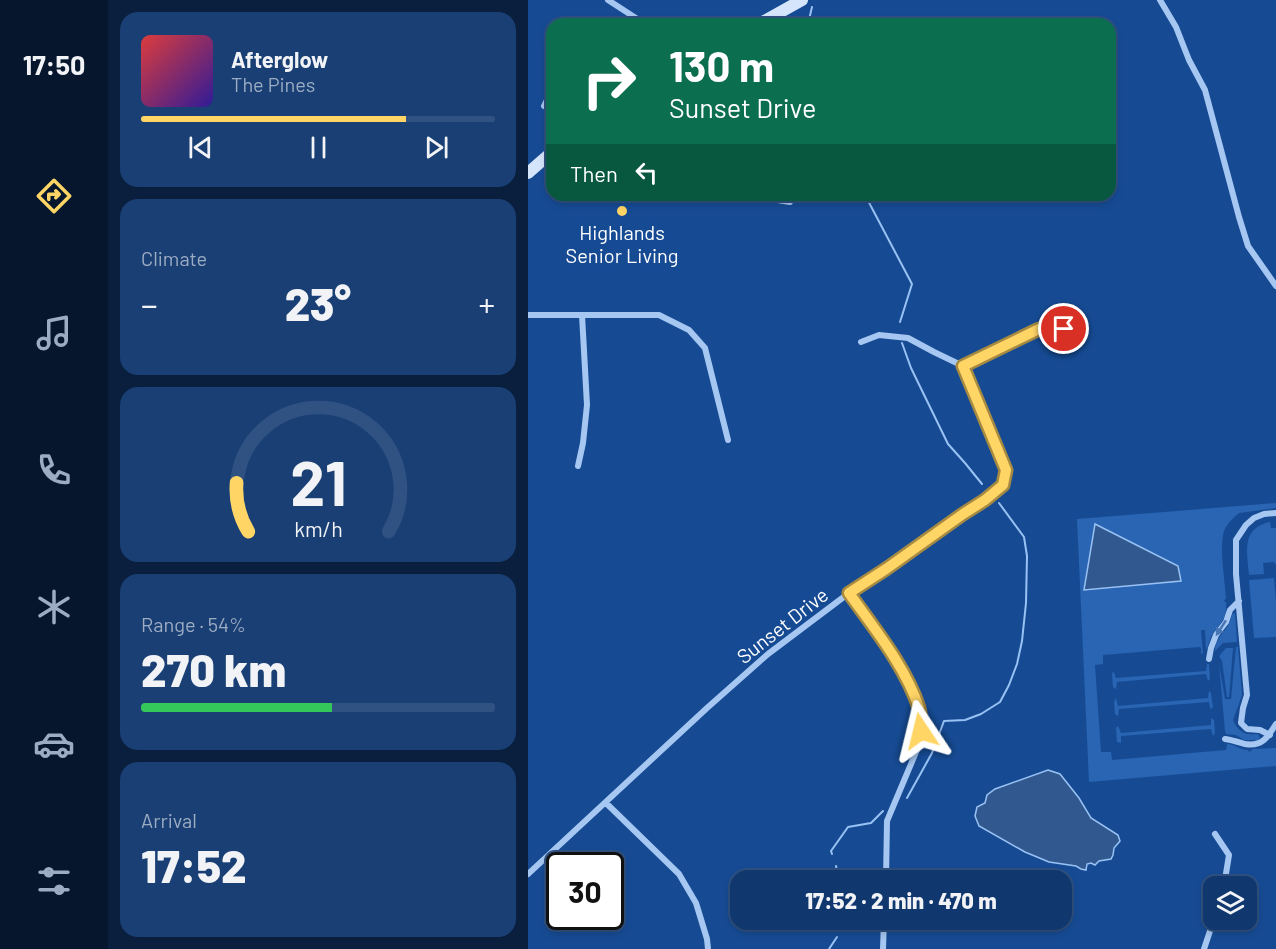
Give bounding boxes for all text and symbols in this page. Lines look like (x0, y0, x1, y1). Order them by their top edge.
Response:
text: 130 m (669, 40, 774, 90)
icon: right (570, 42, 648, 120)
text: Afterglow (231, 46, 328, 72)
text: 17:50 (23, 48, 85, 80)
text: The Pines (231, 72, 315, 96)
text: Sunset Drive (669, 91, 816, 123)
icon: previous (184, 131, 217, 164)
icon: pause (302, 131, 335, 164)
icon: next (420, 131, 453, 164)
icon: left (630, 156, 663, 189)
text: Then (570, 160, 618, 186)
icon: directions (33, 175, 75, 217)
marker: Highlands Senior Living (615, 204, 629, 218)
place label: Highlands Senior Living (566, 220, 678, 267)
text: Climate (141, 246, 207, 270)
text: 23° (285, 276, 351, 330)
text: − (141, 284, 158, 324)
text: + (478, 284, 495, 324)
pin (1038, 303, 1089, 354)
icon: music (33, 312, 75, 354)
icon: arrive (1047, 312, 1080, 345)
text: 21 (290, 444, 346, 518)
icon: phone (33, 449, 75, 491)
text: km/h (294, 516, 342, 541)
street label: Sunset Drive (732, 582, 832, 668)
icon: climate (33, 586, 75, 628)
text: Range · 54% (141, 612, 246, 636)
one-way arrow (1215, 620, 1227, 636)
text: 270 km (141, 642, 286, 696)
position arrow (889, 699, 953, 763)
icon: car (33, 723, 75, 765)
text: Arrival (141, 808, 197, 832)
text: 17:52 (141, 838, 247, 892)
speed limit sign: 30 (546, 852, 624, 930)
icon: filters (33, 860, 75, 902)
map controls (1203, 876, 1257, 930)
button: layers (1203, 876, 1257, 930)
text: 17:52 · 2 min · 470 m (805, 887, 997, 913)

